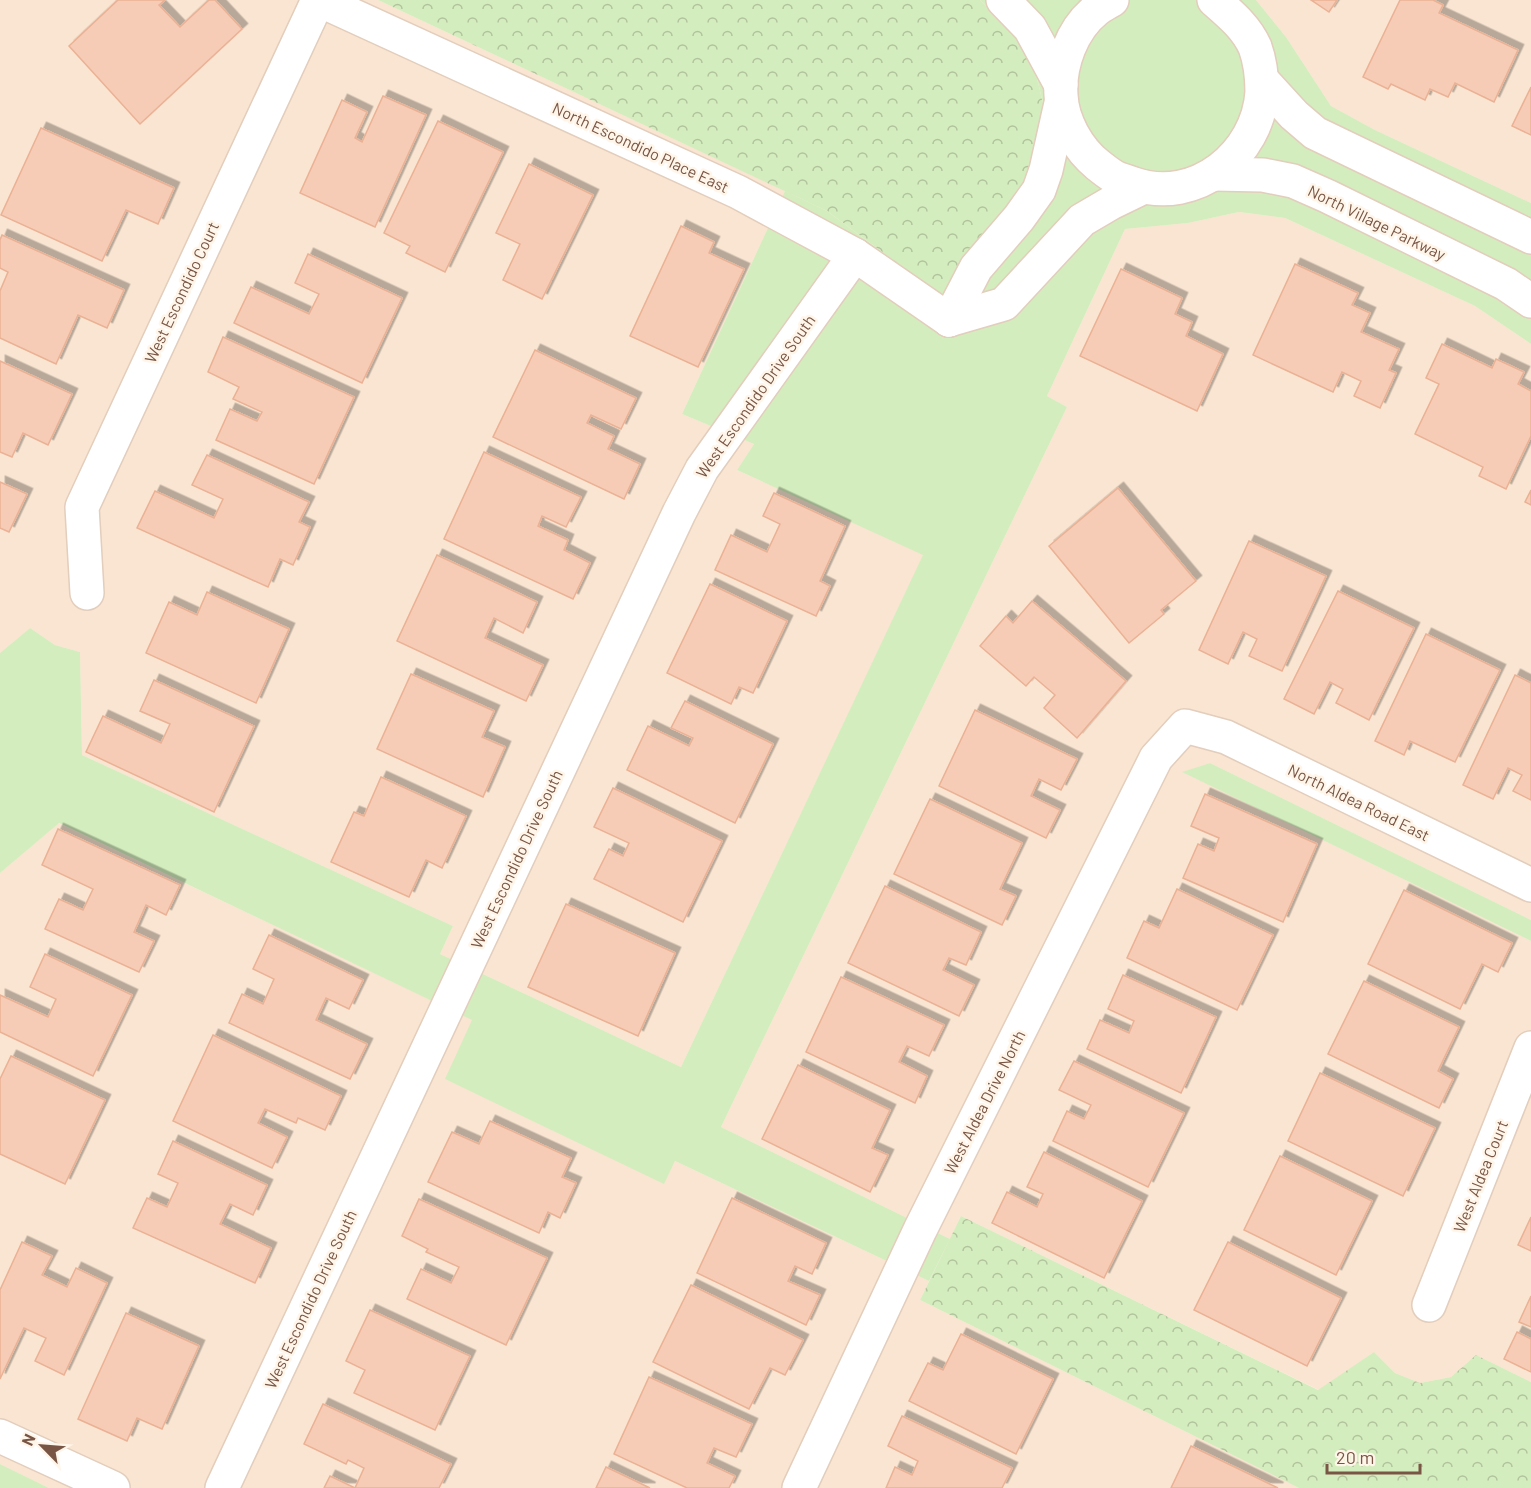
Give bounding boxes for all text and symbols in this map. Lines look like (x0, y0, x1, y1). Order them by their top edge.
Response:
street label: North Escondido Place East (550, 98, 732, 196)
street label: North Village Parkway (1305, 180, 1449, 264)
street label: West Escondido Court (140, 218, 222, 366)
street label: West Escondido Drive South (691, 311, 819, 481)
street label: North Aldea Road East (1285, 759, 1433, 845)
street label: West Escondido Drive South (466, 767, 566, 951)
street label: West Aldea Drive North (939, 1027, 1029, 1177)
street label: West Aldea Court (1449, 1117, 1511, 1235)
street label: West Escondido Drive South (260, 1207, 360, 1391)
north arrow (12, 1416, 72, 1476)
text: N (17, 1431, 39, 1448)
scale bar (1327, 1437, 1420, 1475)
text: 20 m (1336, 1446, 1374, 1468)

